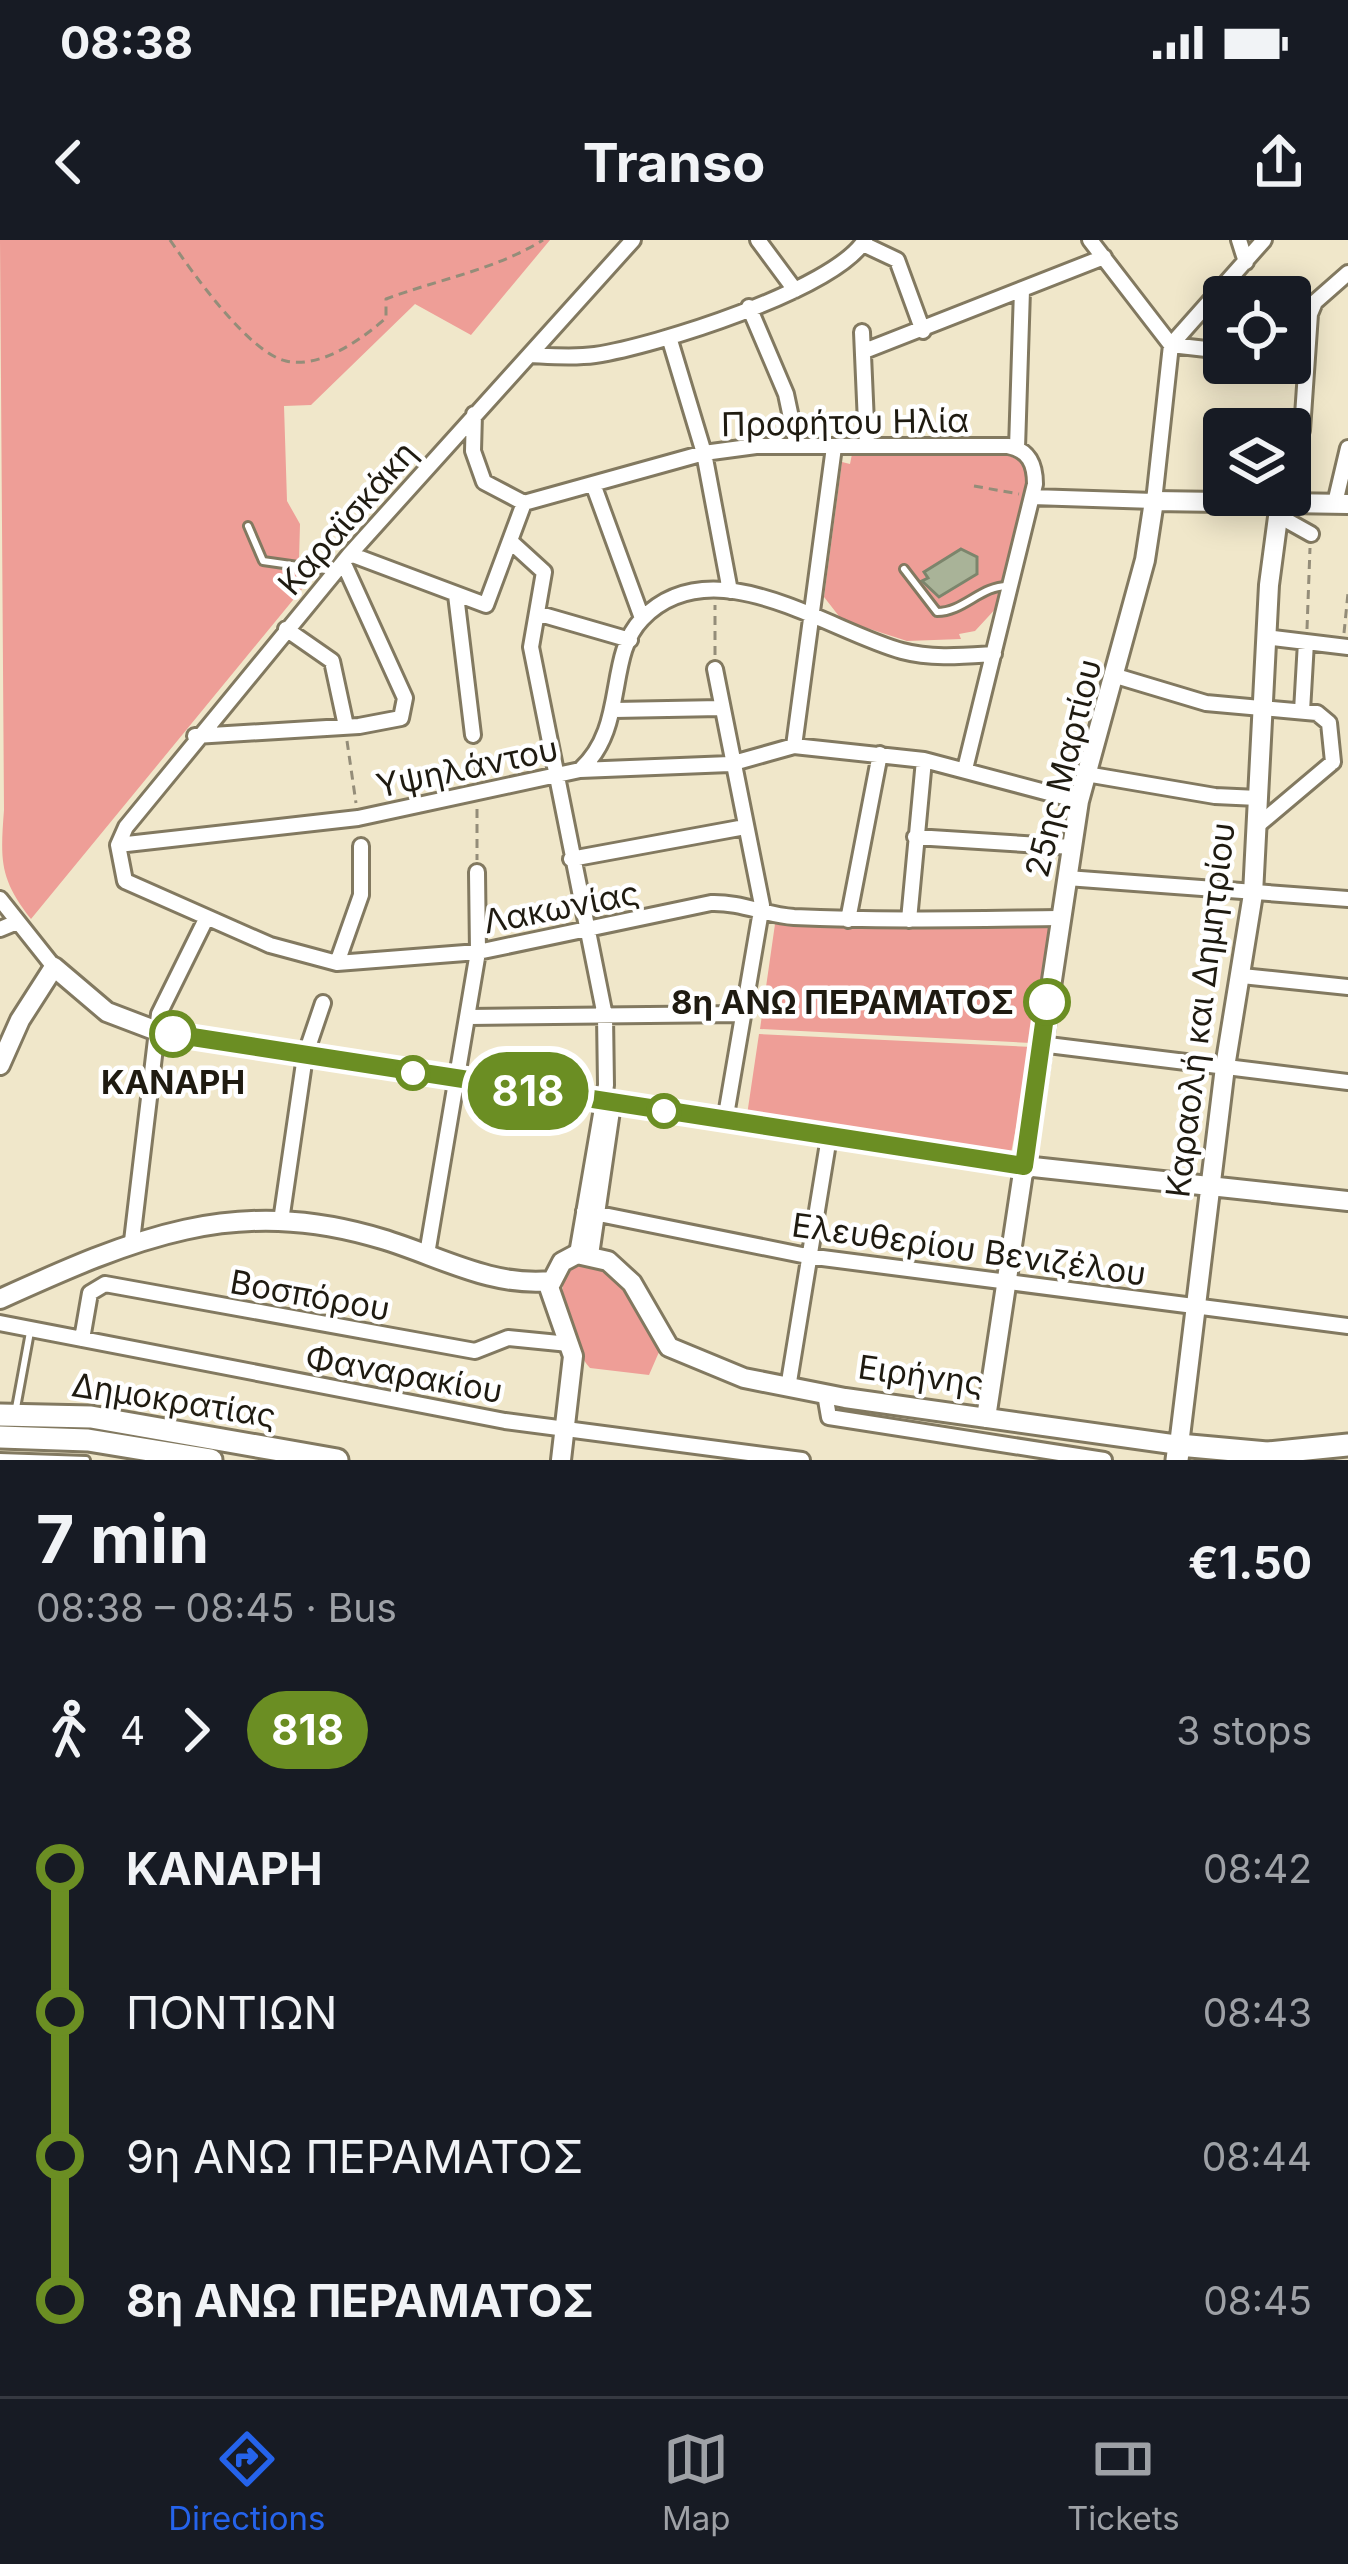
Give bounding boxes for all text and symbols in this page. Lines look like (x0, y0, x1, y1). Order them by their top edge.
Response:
text: 08:38 (60, 15, 193, 70)
icon: back (36, 129, 102, 195)
icon: share (1246, 129, 1312, 195)
text: Transo (583, 130, 765, 195)
map controls (1203, 276, 1311, 516)
button: locate (1203, 276, 1311, 384)
street label: Προφήτου Ηλία (721, 400, 969, 444)
button: layers (1203, 408, 1311, 516)
street label: Καραϊσκάκη (269, 433, 425, 603)
street label: 25ης Μαρτίου (1017, 655, 1109, 881)
street label: Υψηλάντου (373, 728, 561, 806)
street label: Καραολή και Δημητρίου (1157, 820, 1243, 1200)
street label: Λακωνίας (480, 872, 642, 942)
marker: 8η ΑΝΩ ΠΕΡΑΜΑΤΟΣ (1025, 980, 1069, 1024)
place label: 8η ΑΝΩ ΠΕΡΑΜΑΤΟΣ (671, 982, 1014, 1022)
marker: ΚΑΝΑΡΗ (151, 1012, 195, 1056)
line badge: 818 (459, 1052, 597, 1130)
unlabelled marker (397, 1057, 429, 1089)
place label: ΚΑΝΑΡΗ (101, 1062, 245, 1102)
text: 818 (492, 1065, 564, 1116)
unlabelled marker (648, 1095, 680, 1127)
street label: Ελευθερίου Βενιζέλου (789, 1204, 1149, 1294)
street label: Βοσπόρου (227, 1261, 393, 1329)
street label: Φαναρακίου (302, 1337, 506, 1411)
street label: Ειρήνης (856, 1346, 986, 1404)
street label: Δημοκρατίας (69, 1364, 279, 1436)
text: 7 min (36, 1499, 209, 1579)
text: €1.50 (1188, 1535, 1312, 1590)
text: 08:38 – 08:45 · Bus (36, 1584, 397, 1631)
icon: walk (36, 1697, 102, 1763)
icon: forward (163, 1697, 229, 1763)
text: 818 (271, 1704, 344, 1755)
text: 4 (120, 1707, 145, 1754)
text: 3 stops (1176, 1707, 1312, 1754)
text: ΚΑΝΑΡΗ (126, 1841, 323, 1896)
text: 08:42 (1203, 1845, 1312, 1892)
text: ΠΟΝΤΙΩΝ (126, 1985, 337, 2040)
text: 08:43 (1203, 1989, 1312, 2036)
text: 9η ΑΝΩ ΠΕΡΑΜΑΤΟΣ (126, 2129, 583, 2184)
text: 08:44 (1202, 2133, 1312, 2180)
text: 8η ΑΝΩ ΠΕΡΑΜΑΤΟΣ (126, 2273, 594, 2328)
text: 08:45 (1203, 2277, 1312, 2324)
tab: Directions (168, 2426, 326, 2538)
tab: Map (662, 2426, 731, 2538)
tab: Tickets (1067, 2426, 1180, 2538)

